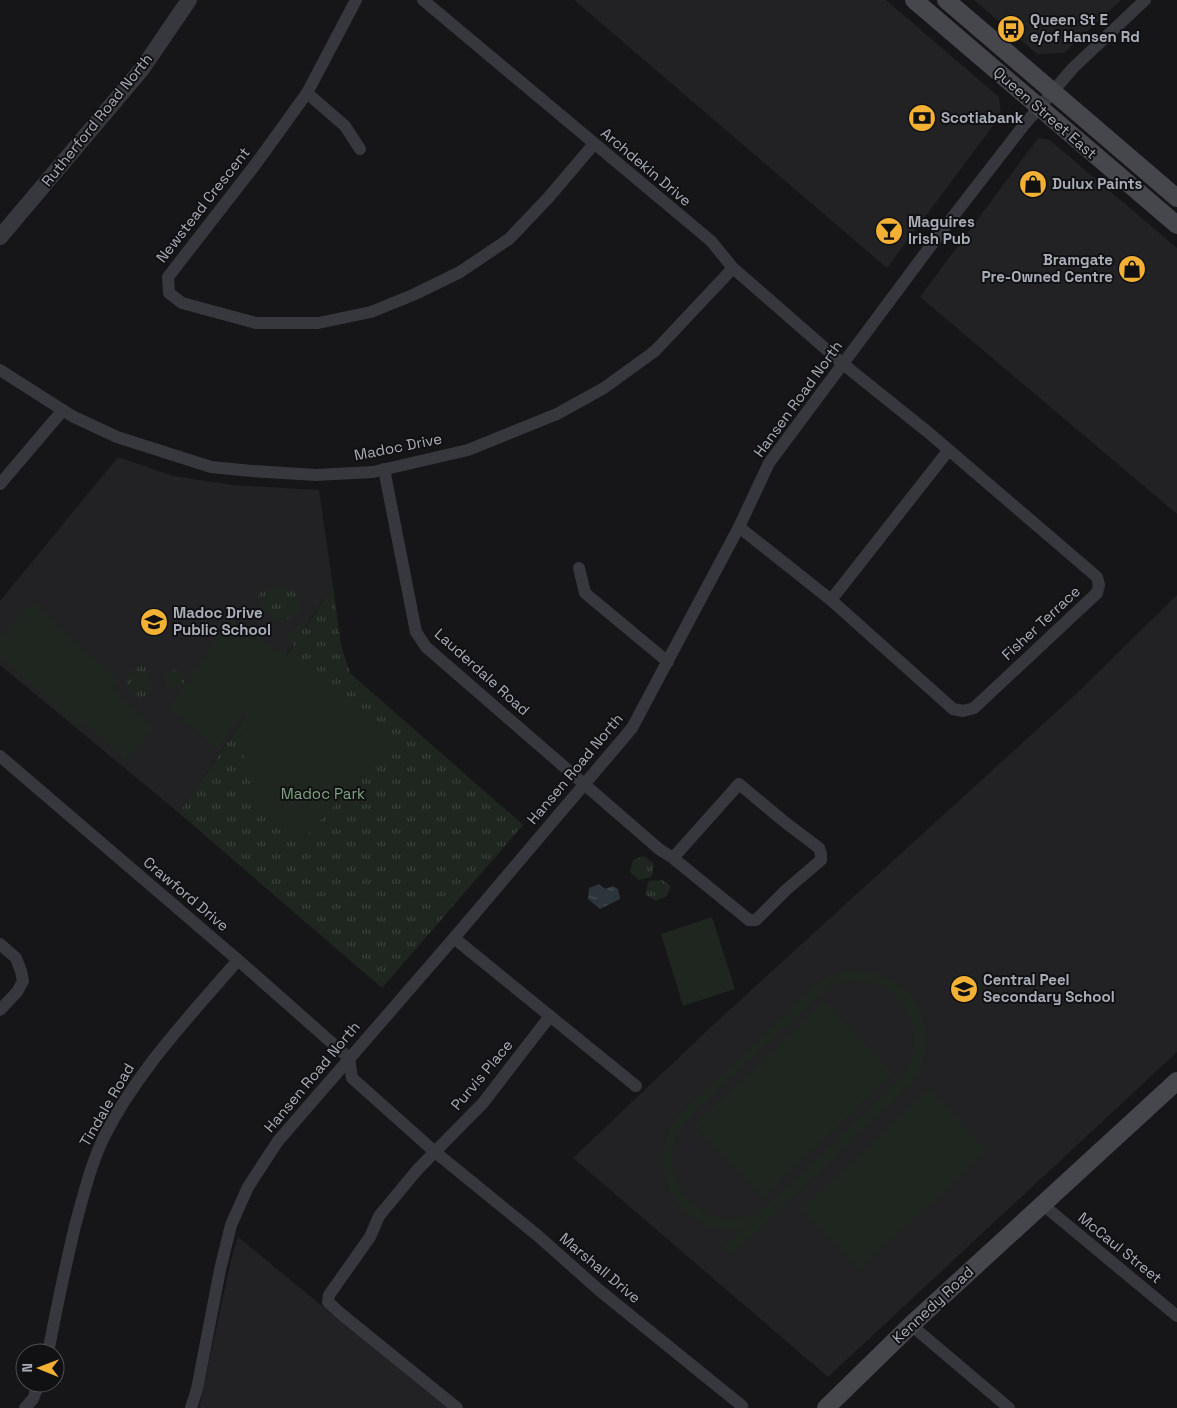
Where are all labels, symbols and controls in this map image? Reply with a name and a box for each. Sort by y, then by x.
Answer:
place label: Queen St E e/of Hansen Rd [1030,10,1140,46]
bus stop icon: Queen St E e/of Hansen Rd [996,14,1026,44]
street label: Rutherford Road North [37,49,156,190]
street label: Queen Street East [990,62,1101,163]
bank icon: Scotiabank [907,103,937,133]
place label: Scotiabank [941,108,1024,127]
street label: Archdekin Drive [597,123,696,210]
street label: Newstead Crescent [152,143,254,266]
shop icon: Dulux Paints [1018,169,1048,199]
place label: Dulux Paints [1052,174,1143,193]
place label: Maguires Irish Pub [908,212,975,248]
bar icon: Maguires Irish Pub [874,216,904,246]
place label: Bramgate Pre-Owned Centre [981,250,1113,286]
shop icon: Bramgate Pre-Owned Centre [1117,254,1147,284]
street label: Hansen Road North [749,337,846,461]
street label: Madoc Drive [352,429,444,464]
street label: Fisher Terrace [997,581,1084,664]
place label: Madoc Drive Public School [173,603,271,639]
school or university icon: Madoc Drive Public School [139,607,169,637]
street label: Lauderdale Road [431,624,534,719]
street label: Hansen Road North [523,709,627,828]
park label: Madoc Park [281,784,365,803]
street label: Crawford Drive [140,852,233,935]
place label: Central Peel Secondary School [983,970,1115,1006]
school or university icon: Central Peel Secondary School [949,974,979,1004]
street label: Hansen Road North [260,1017,364,1136]
street label: Purvis Place [447,1035,517,1114]
street label: Tindale Road [75,1060,138,1150]
street label: McCaul Street [1074,1208,1166,1287]
street label: Marshall Drive [556,1228,645,1307]
street label: Kennedy Road [888,1262,977,1347]
north arrow [15,1343,65,1393]
text: N [18,1363,36,1373]

